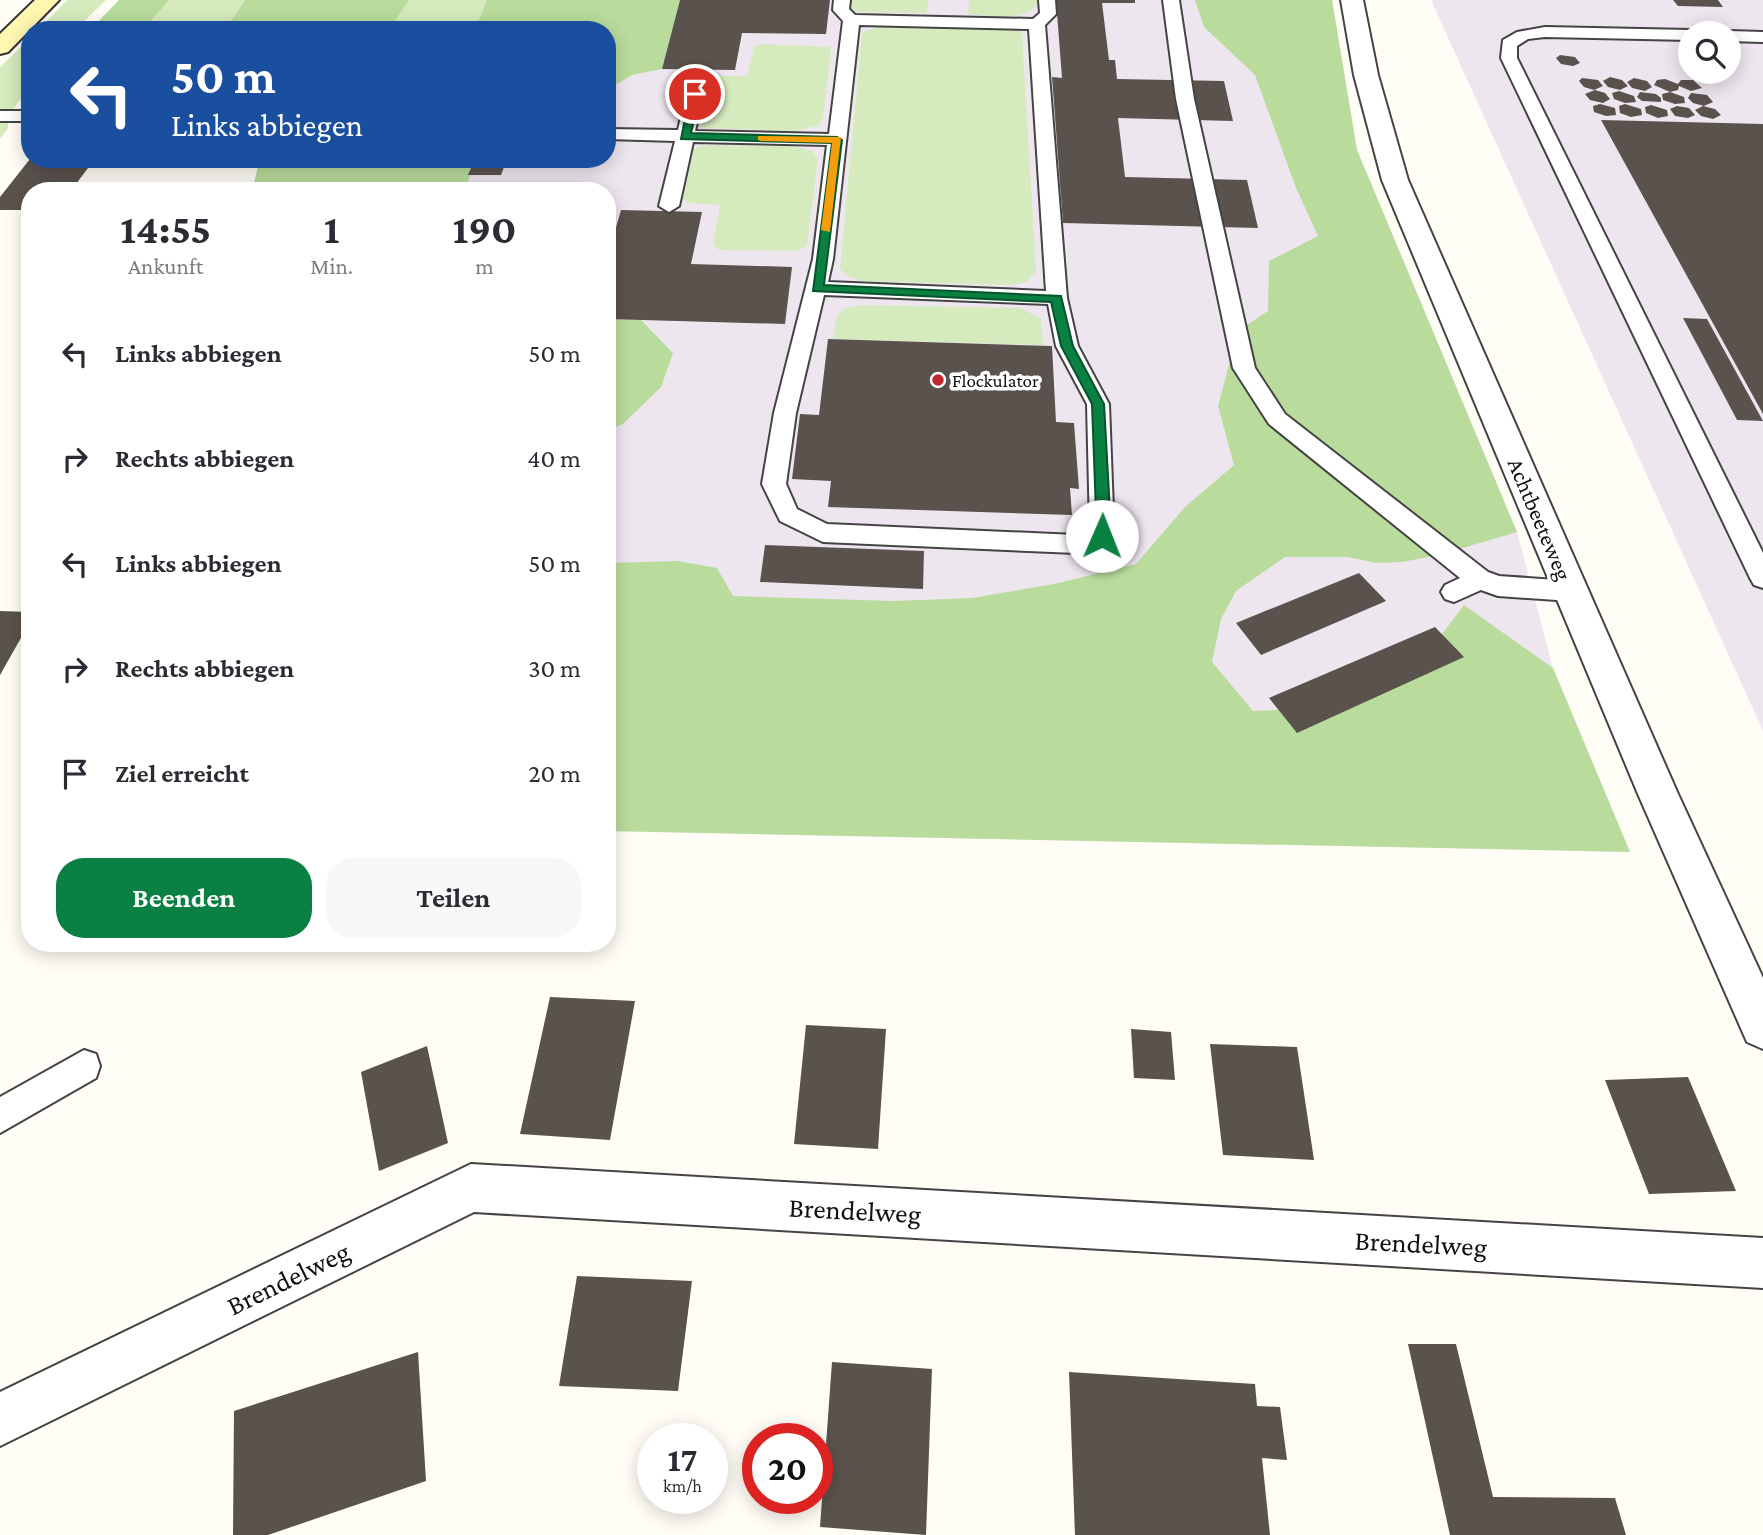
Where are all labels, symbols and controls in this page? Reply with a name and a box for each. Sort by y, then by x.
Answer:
map controls [1678,21,1741,84]
button: search [1678,21,1741,84]
icon: left [56,49,147,140]
text: 50 m [171,49,276,104]
pin [665,64,725,124]
icon: arrive [676,75,714,113]
text: Links abbiegen [171,107,363,143]
text: 14:55 [120,205,211,252]
text: 1 [324,205,340,252]
text: 190 [452,205,517,252]
text: Ankunft [128,253,203,279]
text: Min. [310,253,353,279]
text: m [475,253,494,279]
icon: left [56,335,94,373]
text: Links abbiegen [115,339,282,368]
text: 50 m [528,339,581,368]
place label: Flockulator [952,370,1039,391]
marker: Flockulator [930,372,946,388]
icon: right [56,440,94,478]
text: Rechts abbiegen [115,444,294,473]
text: 40 m [527,444,581,473]
street label: Achtbeeteweg [1503,454,1577,584]
position arrow [1065,499,1139,573]
icon: left [56,545,94,583]
text: Links abbiegen [115,549,282,578]
text: 50 m [528,549,581,578]
icon: right [56,650,94,688]
text: Rechts abbiegen [115,654,294,683]
text: 30 m [528,654,581,683]
icon: arrive [56,755,94,793]
text: Ziel erreicht [115,759,249,788]
text: 20 m [528,759,581,788]
button: Beenden [56,858,312,938]
button: Teilen [326,858,581,938]
street label: Brendelweg [788,1192,922,1229]
street label: Brendelweg [1354,1225,1488,1262]
street label: Brendelweg [222,1235,355,1321]
speed limit sign: 20 [742,1423,833,1514]
text: 17 [667,1440,698,1479]
text: km/h [663,1476,702,1496]

